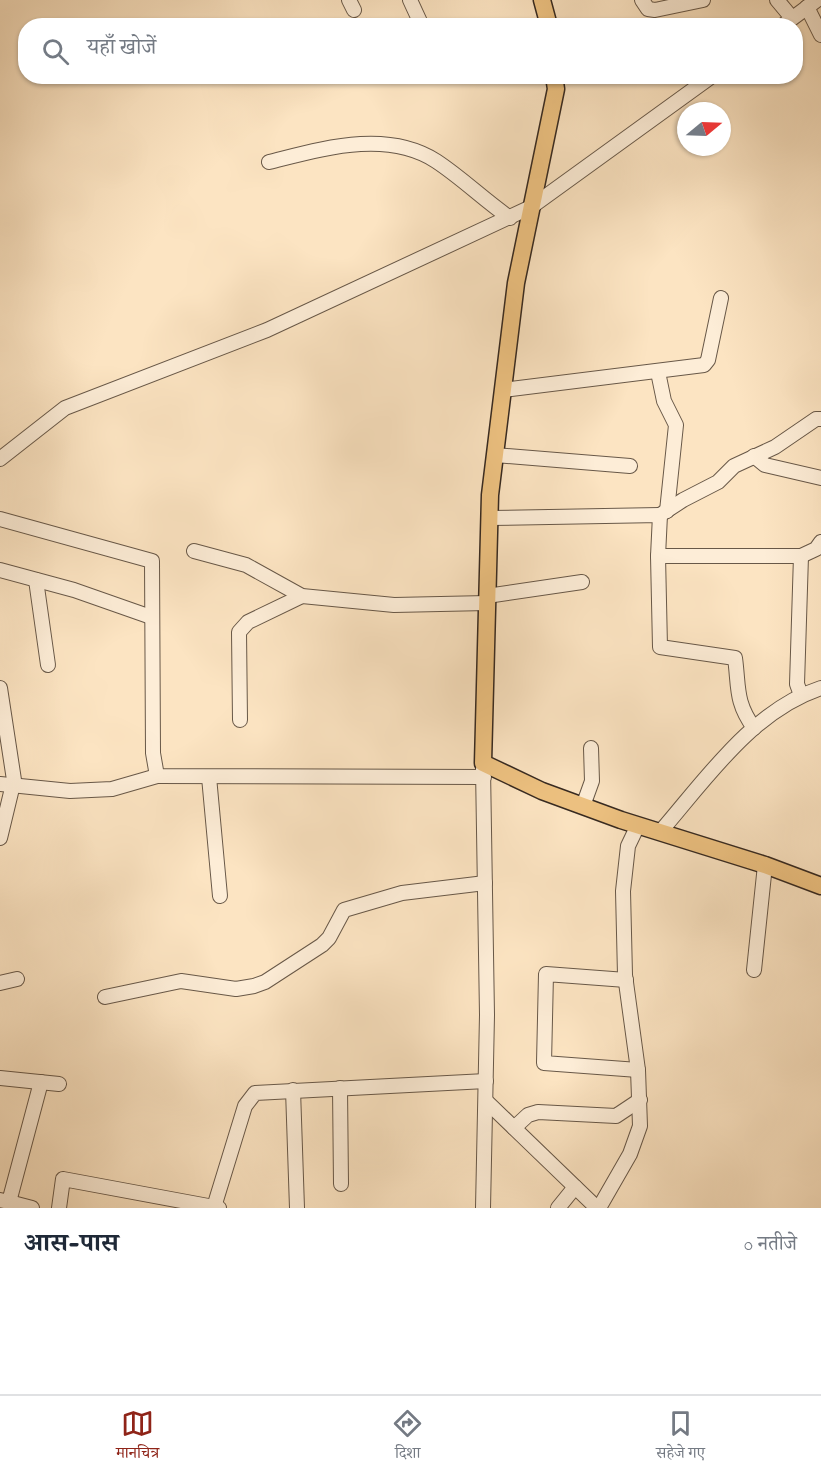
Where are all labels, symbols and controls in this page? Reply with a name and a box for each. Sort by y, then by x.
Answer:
search box [18,18,803,84]
text: यहाँ खोजें [87,34,156,62]
icon: search [39,35,72,68]
north arrow [677,102,731,156]
text: आस-पास [24,1227,119,1260]
text: 0 नतीजे [743,1232,797,1257]
tab: मानचित्र [116,1407,159,1468]
tab: दिशा [391,1407,424,1468]
tab: सहेजे गए [656,1407,705,1468]

